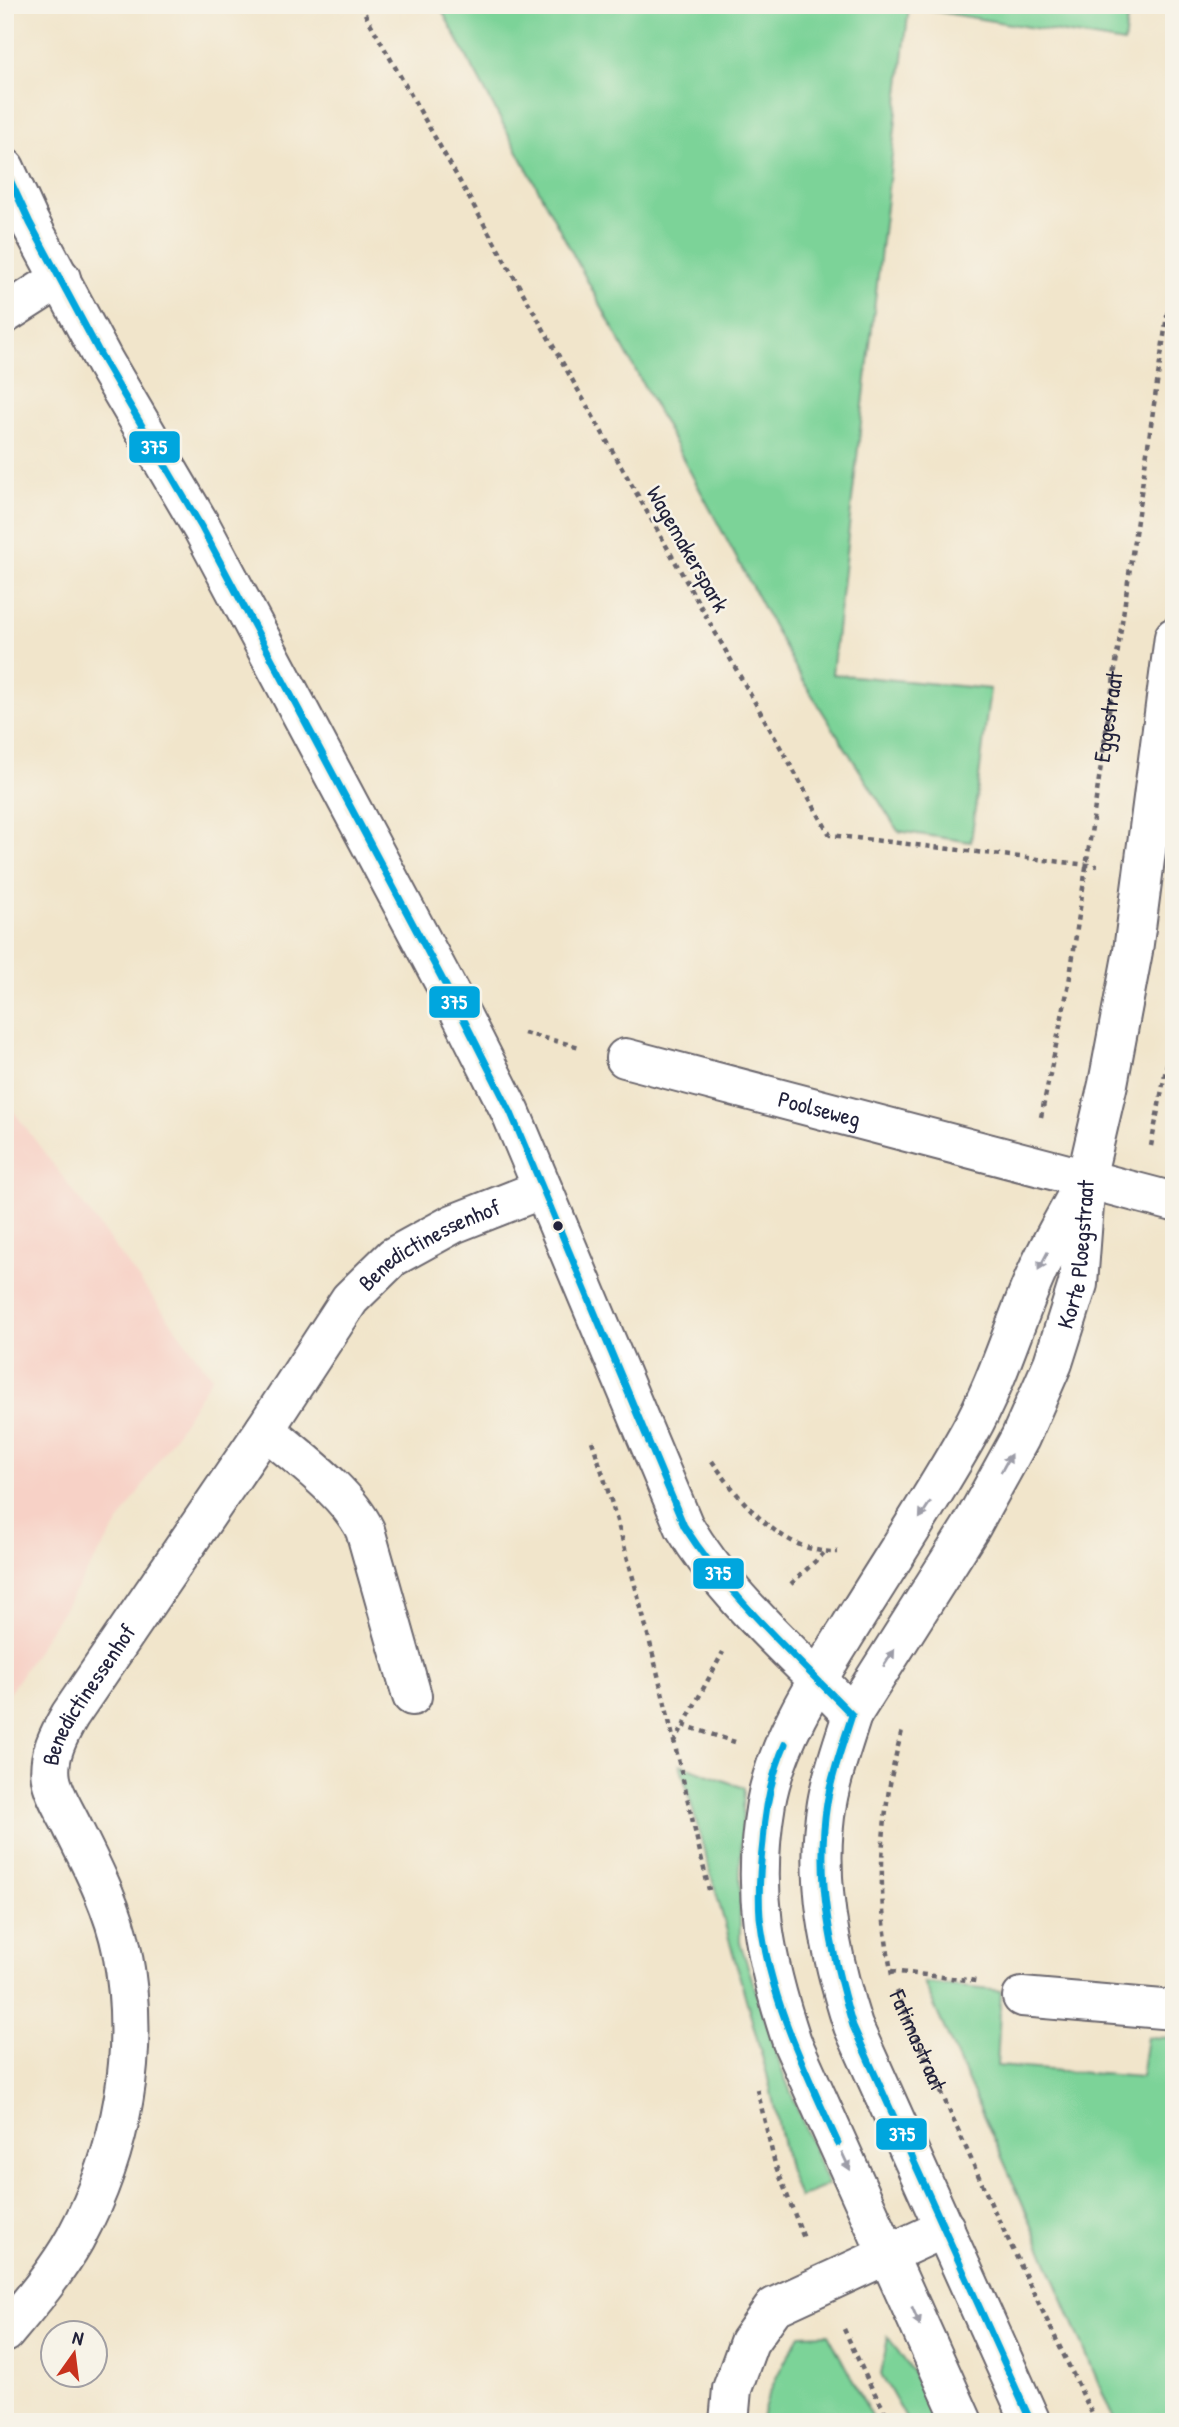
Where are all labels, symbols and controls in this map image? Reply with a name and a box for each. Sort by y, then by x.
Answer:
line badge: 375 [128,430,181,464]
text: 375 [141,434,168,460]
street label: Wagemakerspark [640,480,737,618]
street label: Eggestraat [1086,668,1130,764]
line badge: 375 [428,985,481,1019]
text: 375 [441,989,468,1015]
street label: Poolseweg [775,1083,864,1134]
street label: Korte Ploegstraat [1049,1178,1101,1332]
street label: Benedictinessenhof [351,1191,505,1298]
unlabelled marker [551,1219,565,1233]
one-way arrow [1037,1251,1049,1271]
one-way arrow [1000,1453,1012,1473]
one-way arrow [918,1501,932,1519]
line badge: 375 [692,1557,745,1590]
text: 375 [705,1560,732,1586]
street label: Benedictinessenhof [34,1617,143,1768]
one-way arrow [883,1648,896,1668]
street label: Fatimastraat [882,1984,955,2096]
line badge: 375 [875,2117,928,2151]
text: 375 [889,2121,916,2147]
one-way arrow [841,2150,852,2171]
one-way arrow [910,2306,922,2326]
north arrow [38,2318,108,2388]
text: N [70,2324,86,2351]

